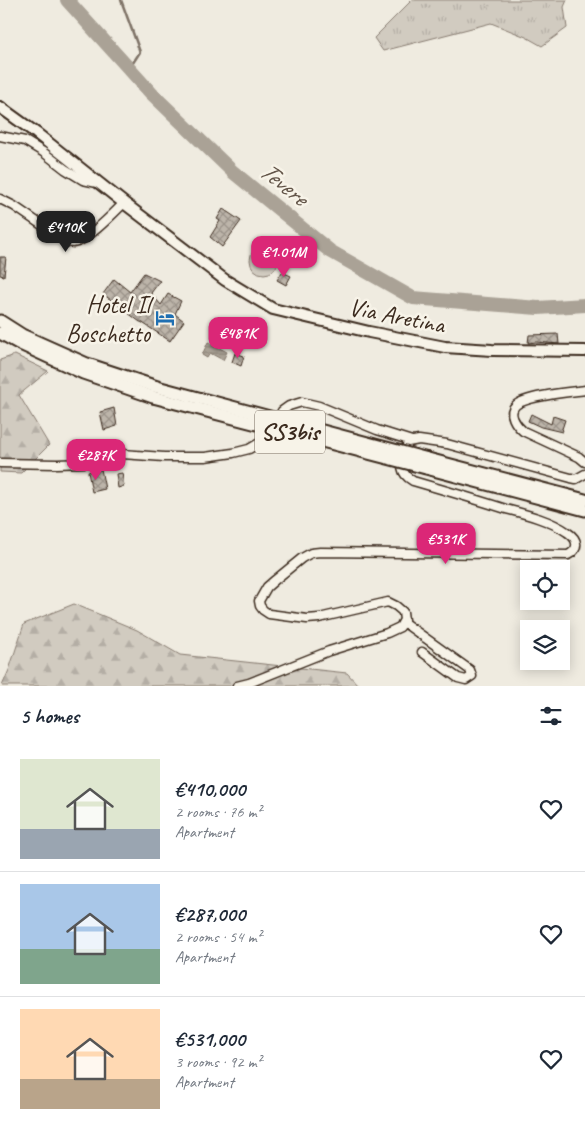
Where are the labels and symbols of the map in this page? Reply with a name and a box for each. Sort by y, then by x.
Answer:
water label: Tevere [253,154,317,215]
pin: €410K [31,210,101,253]
pin: €1.01M [243,236,325,278]
place label: Hotel Il Boschetto [66,289,155,350]
street label: Via Aretina [346,291,449,341]
hotel icon: Hotel Il Boschetto [154,307,176,329]
pin: €481K [203,316,273,359]
road number: SS3bis [255,411,325,454]
pin: €287K [61,438,131,481]
pin: €531K [411,522,481,565]

